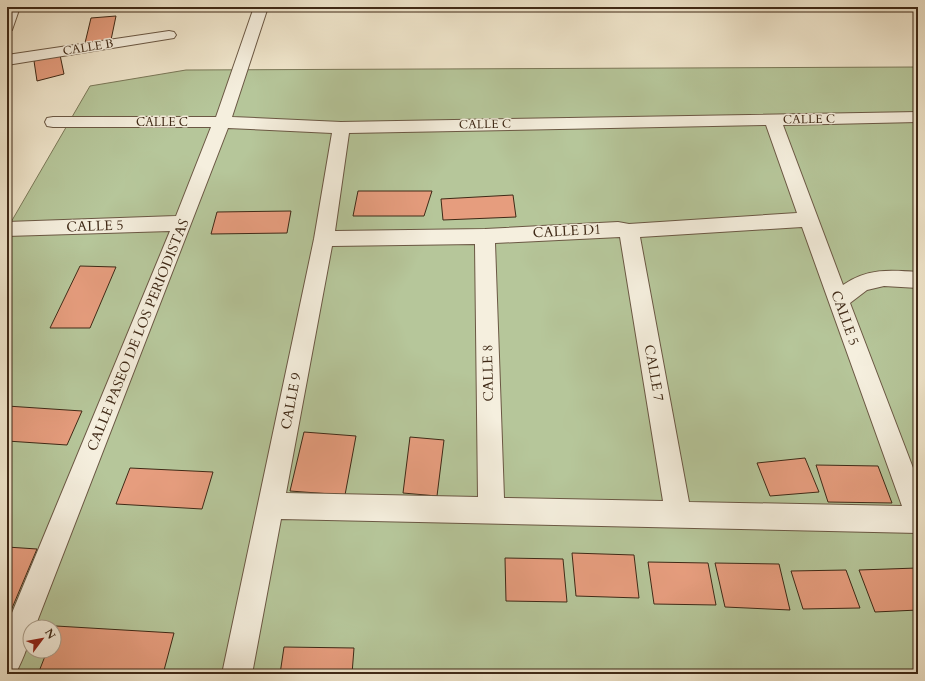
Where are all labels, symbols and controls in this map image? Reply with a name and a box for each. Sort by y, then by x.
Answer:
street label: CALLE B [62,35,114,59]
street label: CALLE C [783,111,835,127]
street label: CALLE C [136,114,188,130]
street label: CALLE C [459,116,511,132]
street label: CALLE 5 [66,216,124,236]
street label: CALLE PASEO DE LOS PERIODISTAS [83,216,193,454]
street label: CALLE D1 [532,220,602,242]
street label: CALLE 5 [826,288,864,348]
street label: CALLE 7 [640,343,668,403]
street label: CALLE 8 [478,344,498,402]
street label: CALLE 9 [276,371,306,431]
north arrow [22,619,62,659]
text: N [41,626,59,642]

